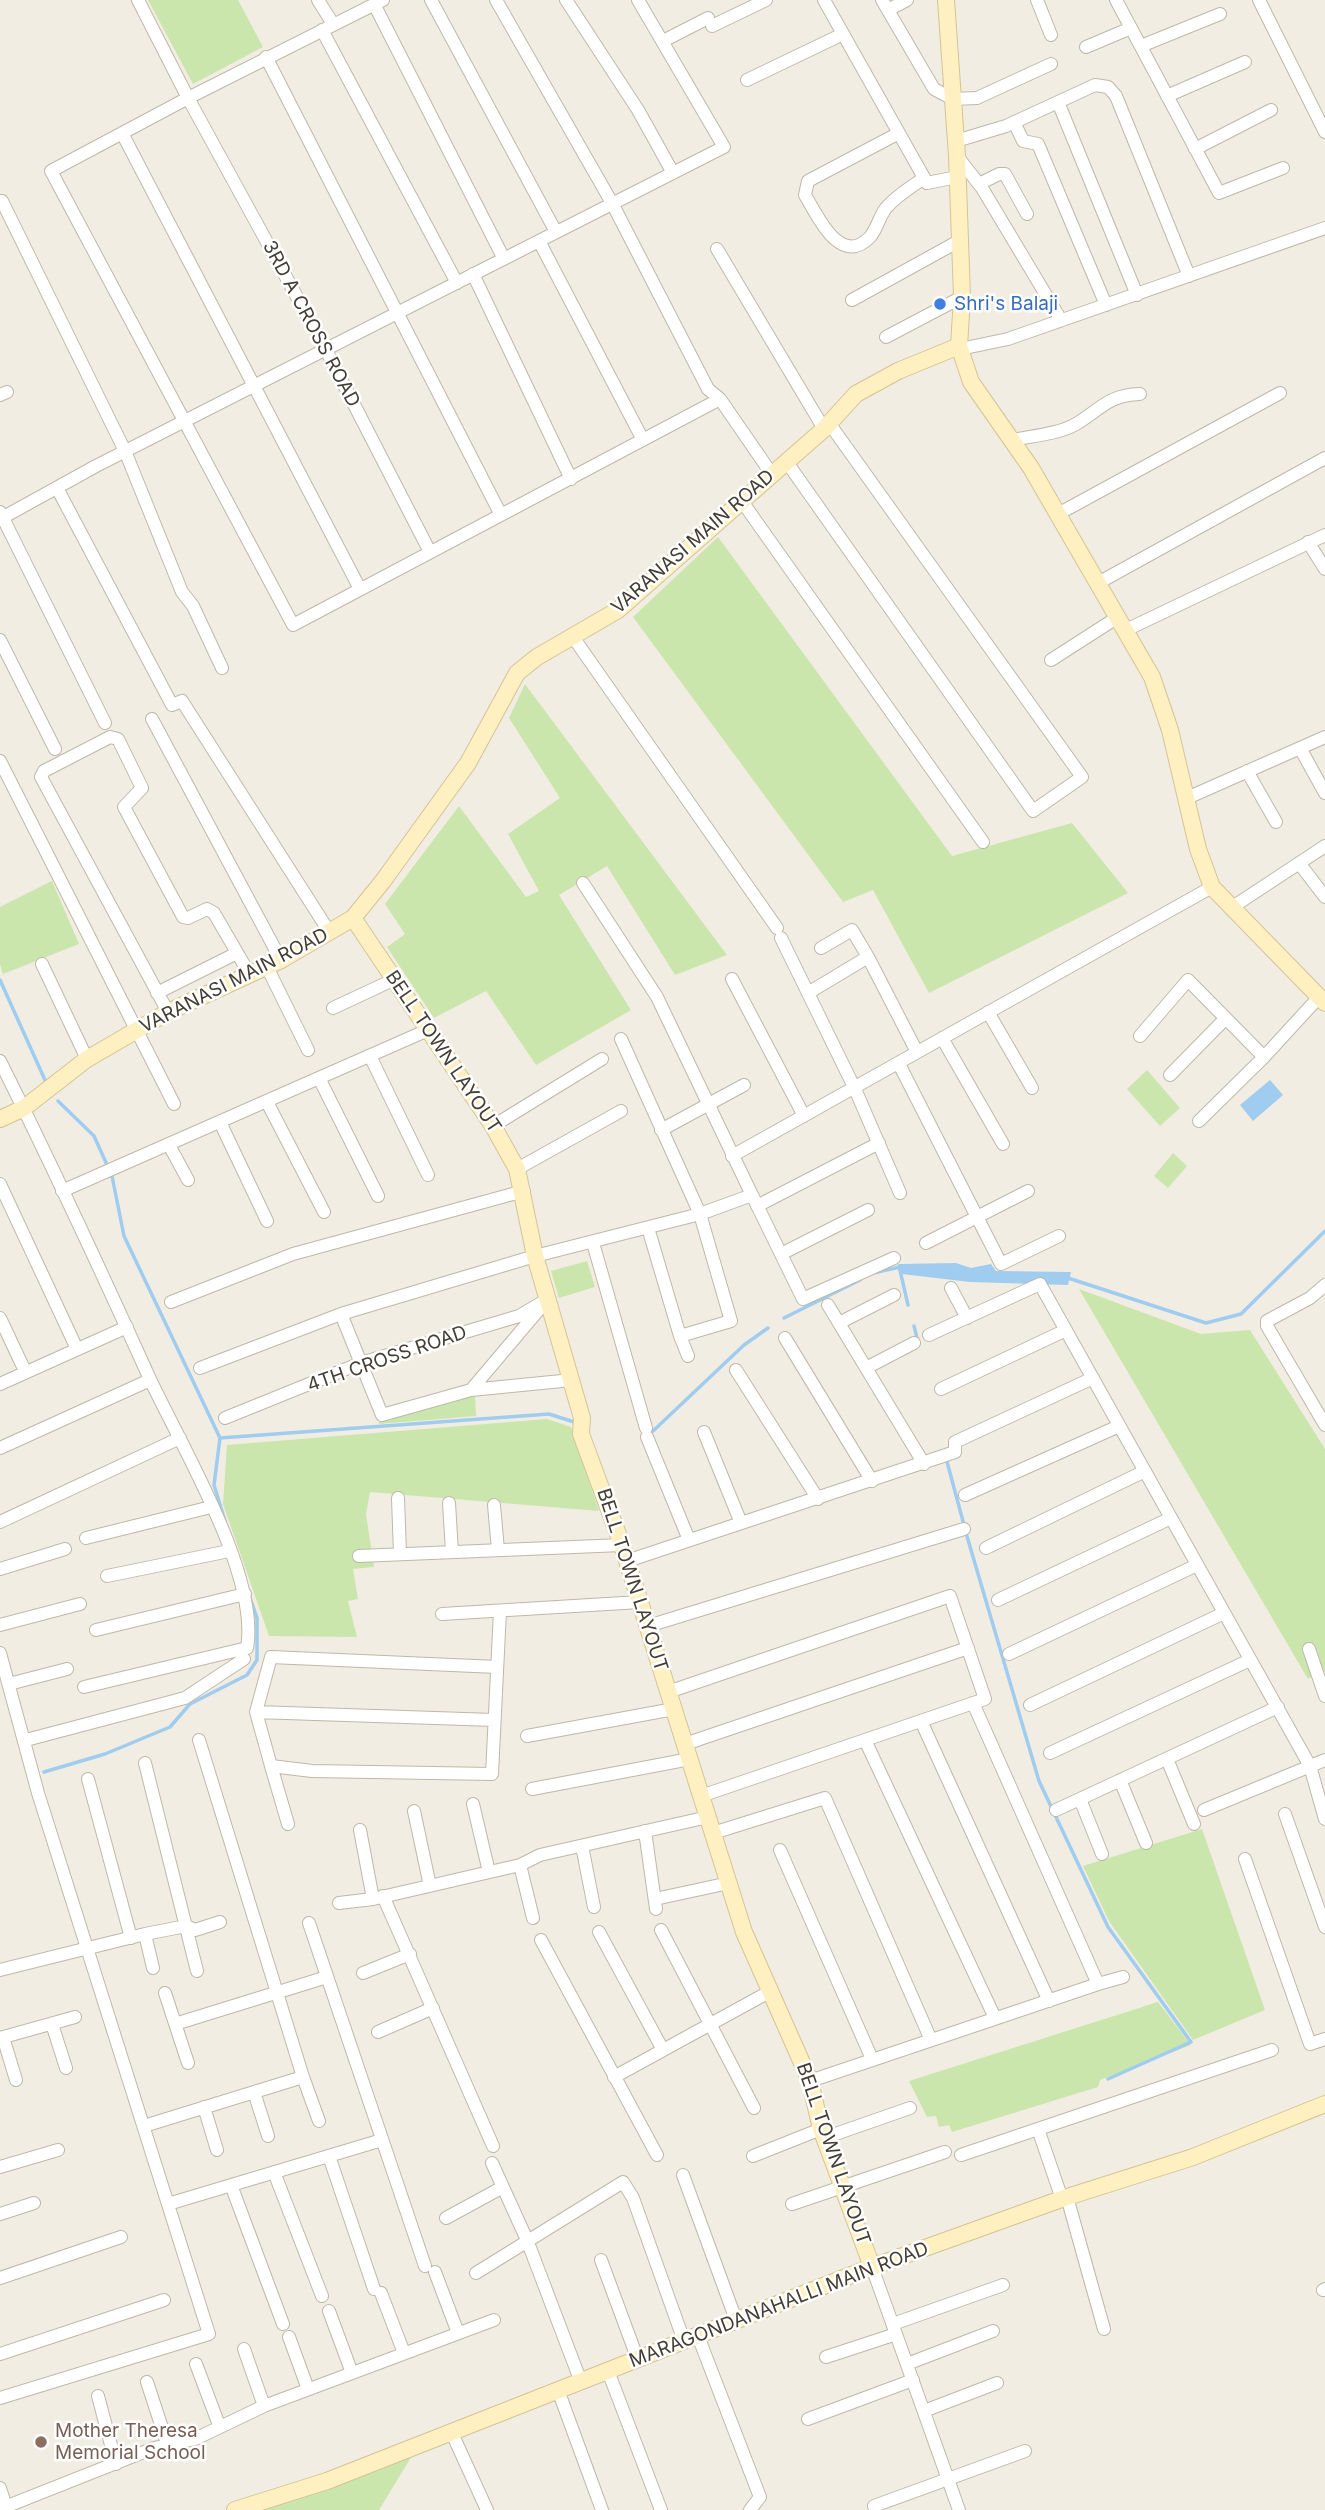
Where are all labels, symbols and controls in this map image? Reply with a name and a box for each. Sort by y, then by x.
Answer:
street label: 3RD A CROSS ROAD [258,237,364,411]
place label: Shri's Balaji [954,293,1058,315]
marker: Shri's Balaji [932,296,948,312]
street label: VARANASI MAIN ROAD [607,465,779,619]
street label: VARANASI MAIN ROAD [136,924,332,1038]
street label: BELL TOWN LAYOUT [380,966,506,1138]
street label: 4TH CROSS ROAD [304,1321,470,1397]
street label: BELL TOWN LAYOUT [592,1486,672,1674]
street label: BELL TOWN LAYOUT [791,2060,875,2248]
street label: MARAGONDANAHALLI MAIN ROAD [626,2237,932,2373]
place label: Mother Theresa Memorial School [55,2420,206,2464]
marker: Mother Theresa Memorial School [33,2434,49,2450]

